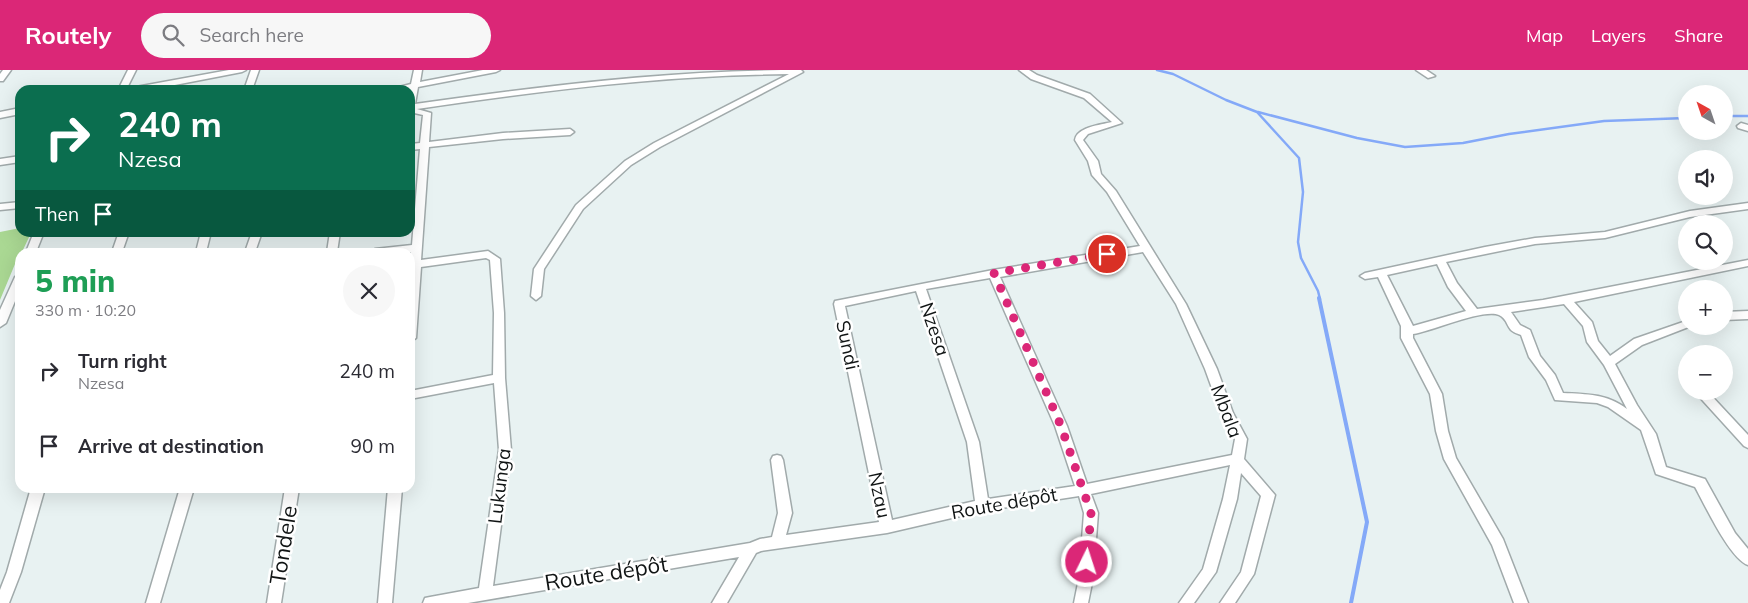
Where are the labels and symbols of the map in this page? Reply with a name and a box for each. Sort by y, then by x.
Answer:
north arrow [1678,85,1732,140]
pin [1086,233,1128,275]
street label: Nzesa [915,299,955,359]
street label: Sundi [831,318,865,372]
street label: Mbala [1206,381,1248,441]
street label: Lukunga [482,447,516,525]
street label: Nzau [863,470,897,520]
street label: Route dépôt [949,482,1059,524]
street label: Tondele [263,504,303,586]
position arrow [1060,535,1112,587]
street label: Route dépôt [543,549,670,597]

